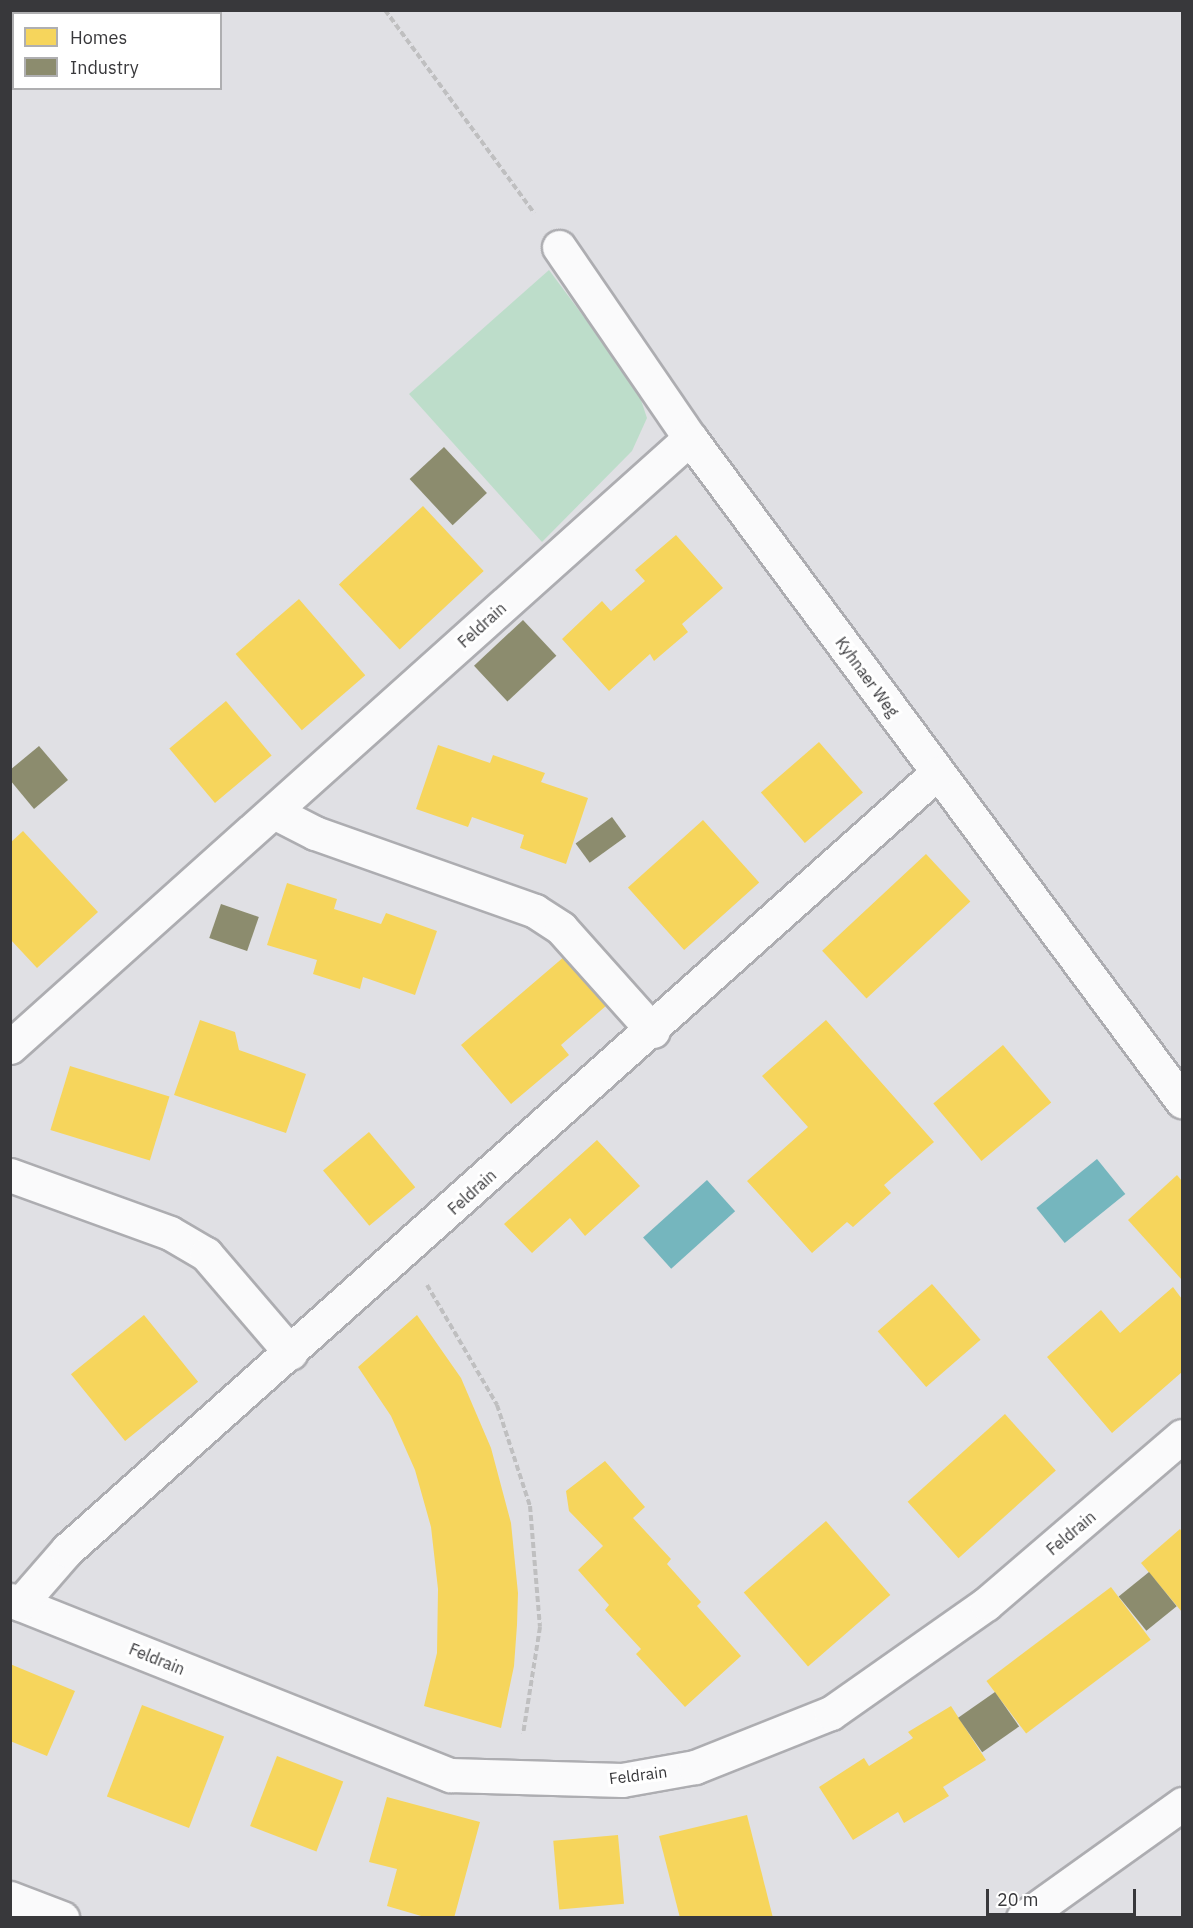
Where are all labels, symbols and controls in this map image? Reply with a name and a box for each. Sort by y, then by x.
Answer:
legend [12,12,222,90]
text: Homes [70,26,127,49]
text: Industry [70,56,139,79]
street label: Feldrain [454,598,510,652]
street label: Kyhnaer Weg [831,633,903,721]
street label: Feldrain [444,1165,500,1219]
street label: Feldrain [1042,1507,1100,1559]
street label: Feldrain [126,1639,188,1679]
street label: Feldrain [608,1762,668,1788]
scale bar [989,1877,1139,1915]
text: 20 m [997,1888,1039,1911]

